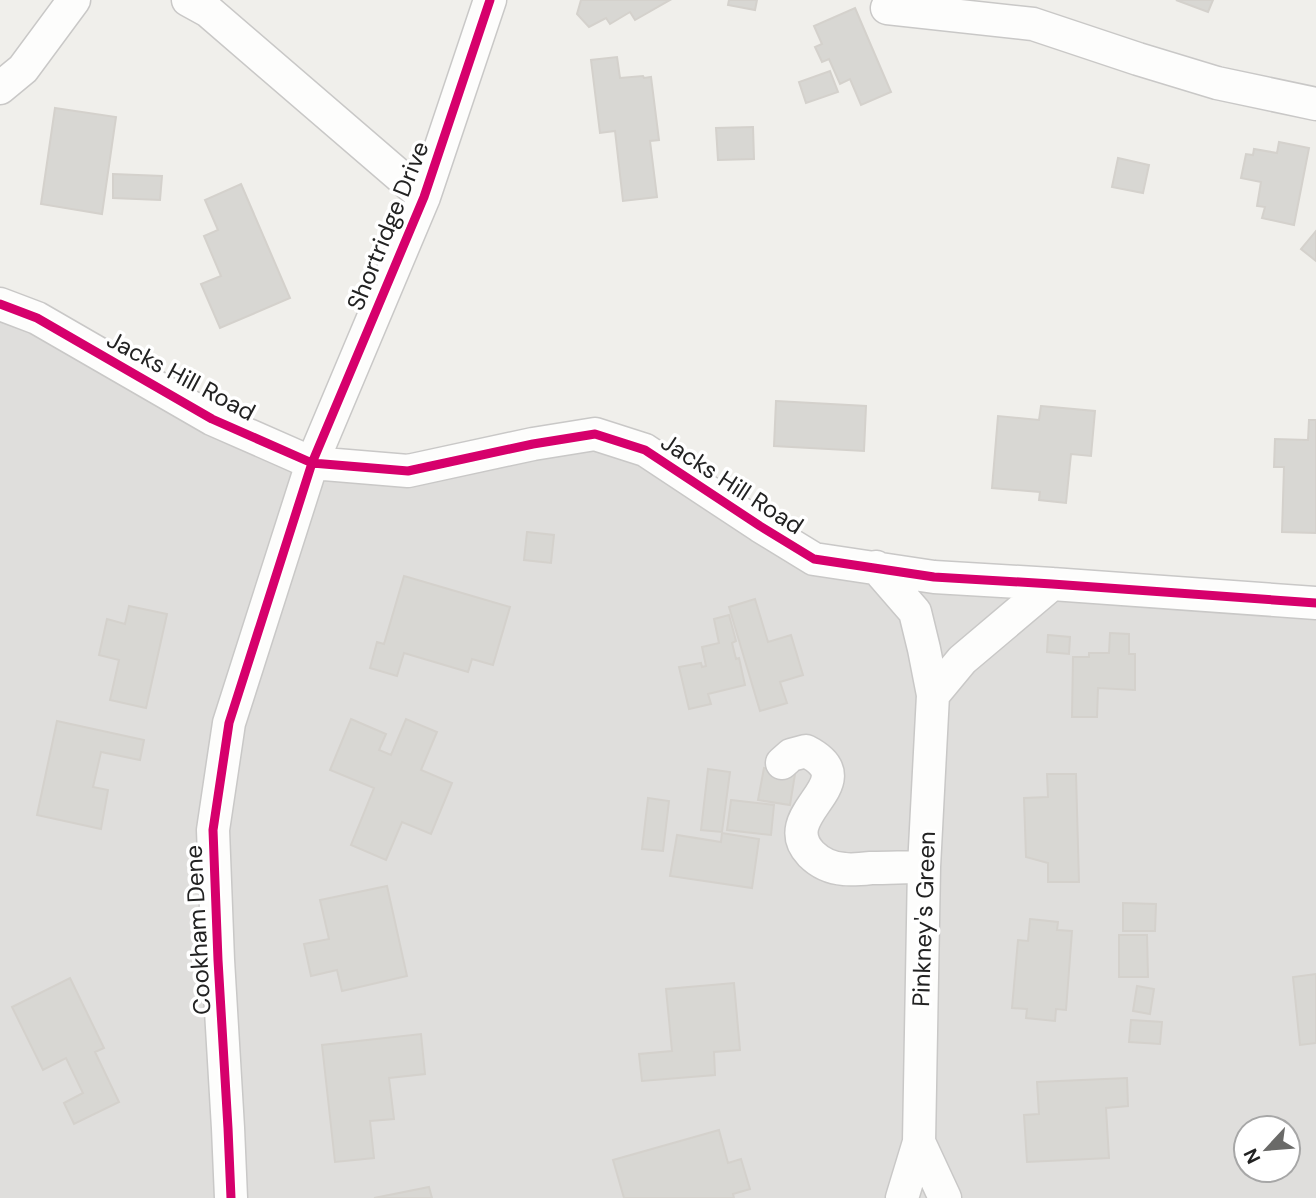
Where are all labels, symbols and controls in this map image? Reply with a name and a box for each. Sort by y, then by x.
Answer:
street label: Shortridge Drive [340,137,436,315]
street label: Jacks Hill Road [102,323,261,428]
street label: Jacks Hill Road [655,426,809,541]
street label: Pinkney's Green [905,831,942,1007]
street label: Cookham Dene [178,844,217,1016]
north arrow [1232,1114,1302,1184]
text: N [1238,1145,1266,1168]

